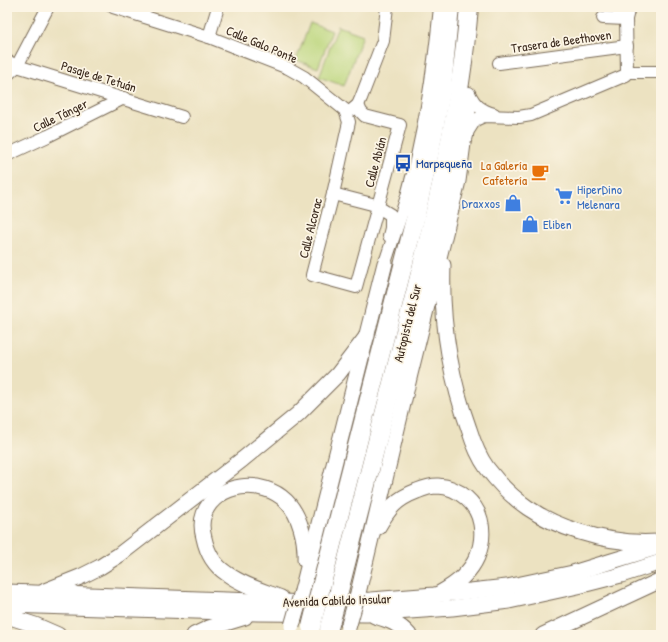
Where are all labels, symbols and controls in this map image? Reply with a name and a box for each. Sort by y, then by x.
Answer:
street label: Calle Galo Ponte [223,21,301,67]
street label: Trasera de Beethoven [510,25,612,57]
street label: Pasaje de Tetuán [59,56,139,96]
street label: Calle Tánger [30,94,90,136]
street label: Calle Abián [360,135,390,189]
bus stop icon: Marpequeña [393,153,413,173]
place label: Marpequeña [416,154,472,172]
place label: La Galería Cafetería [481,156,527,189]
cafe icon: La Galería Cafetería [530,162,550,182]
place label: HiperDino Melenara [577,180,622,213]
supermarket icon: HiperDino Melenara [554,186,574,206]
shop icon: Draxxos [503,193,523,213]
place label: Draxxos [462,194,500,212]
street label: Calle Alcorac [294,196,326,260]
shop icon: Eliben [520,214,540,234]
place label: Eliben [543,215,572,233]
street label: Autopista del Sur [389,282,425,364]
street label: Avenida Cabildo Insular [282,589,392,611]

